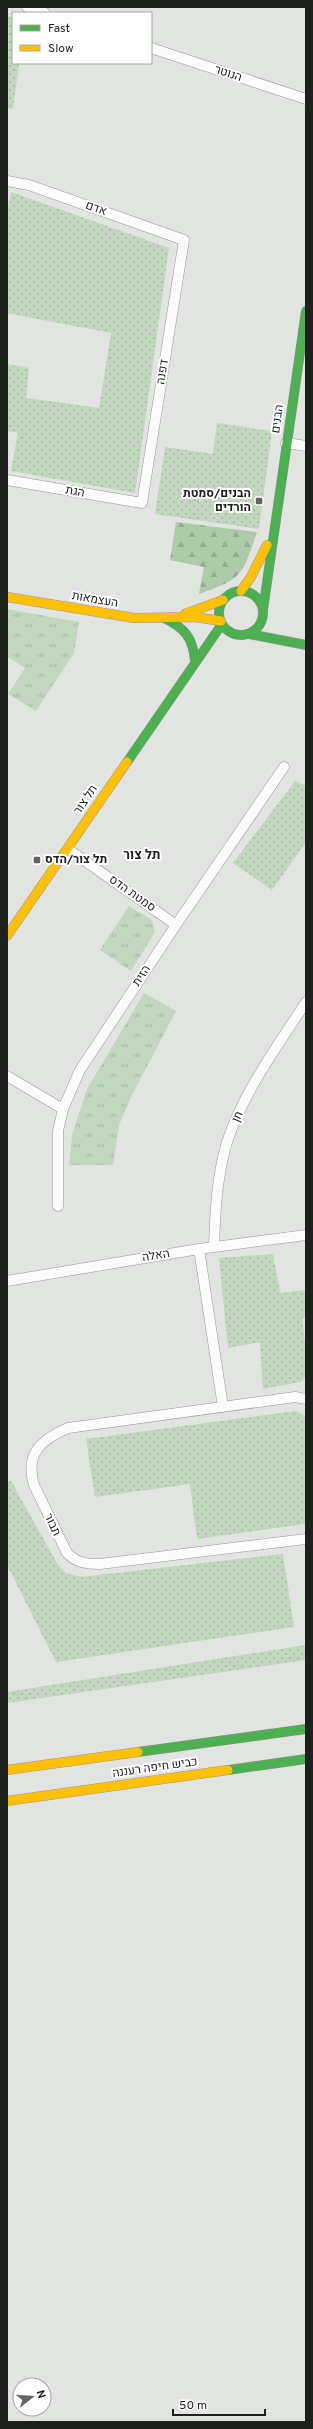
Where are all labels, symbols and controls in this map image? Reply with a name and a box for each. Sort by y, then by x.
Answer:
legend [12,12,152,64]
text: Fast [48,21,70,37]
text: Slow [48,41,74,57]
street label: הנוטר [212,62,244,86]
street label: אדם [83,198,109,220]
street label: דפנה [153,358,173,386]
street label: הבנים [268,404,288,434]
street label: הגת [64,482,86,502]
place label: הבנים/סמטת הורדים [183,486,251,516]
marker: הבנים/סמטת הורדים [254,496,264,506]
street label: העצמאות [71,588,119,612]
street label: תל צור [70,782,102,818]
district label: תל צור [124,848,160,864]
place label: תל צור/הדס [45,852,107,868]
marker: תל צור/הדס [32,855,42,865]
street label: סמטת הדס [105,872,159,916]
street label: הזית [129,962,155,990]
street label: חן [229,1109,247,1125]
street label: האלה [141,1246,171,1266]
street label: תבור [40,1511,64,1539]
street label: כביש חיפה רעננה [111,1754,199,1782]
north arrow [12,2377,52,2417]
text: N [33,2389,48,2400]
scale bar [173,2391,265,2417]
text: 50 m [179,2398,207,2414]

